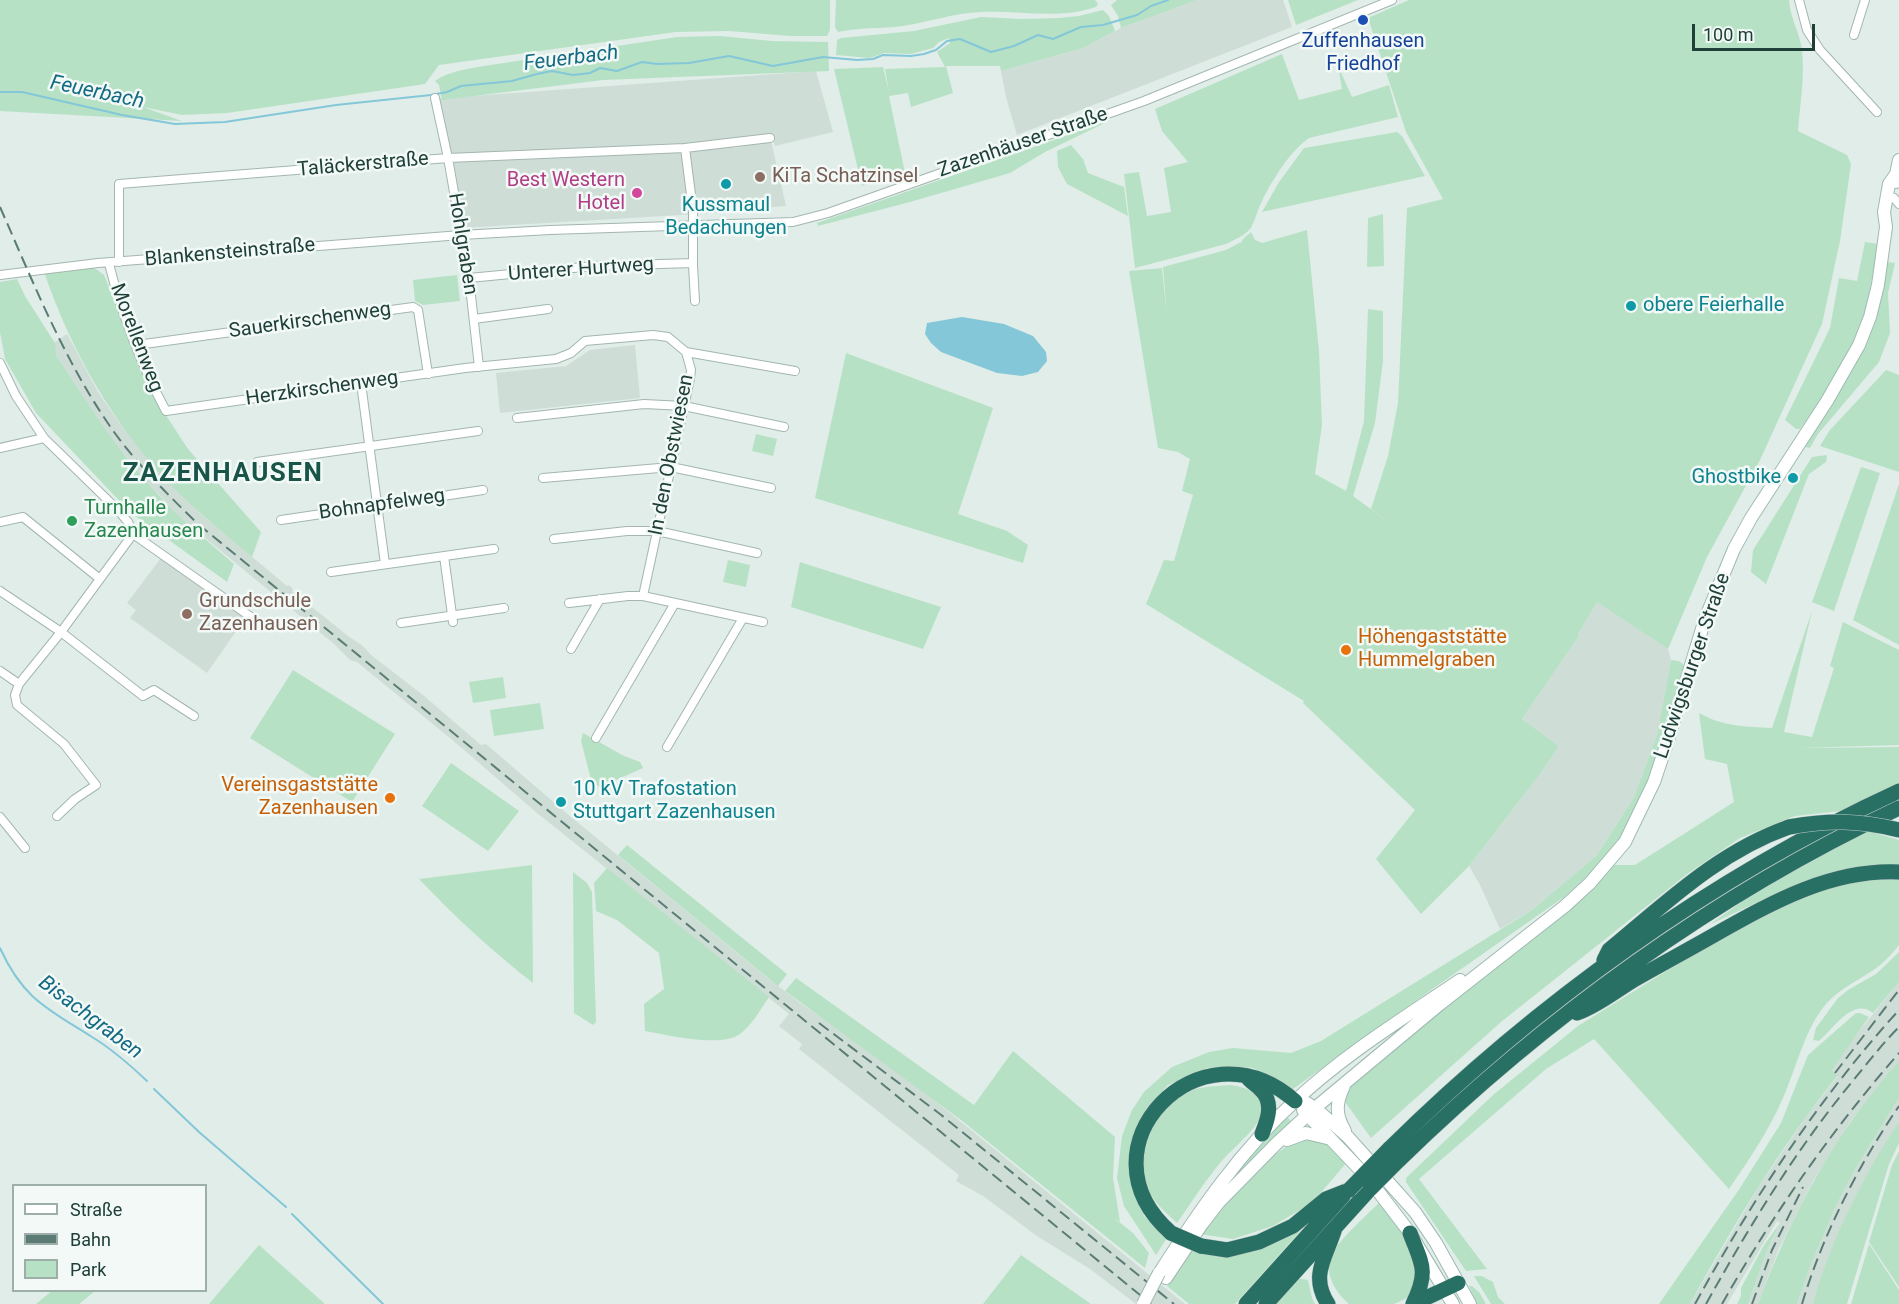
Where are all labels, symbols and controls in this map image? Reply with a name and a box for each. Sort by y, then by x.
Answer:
scale bar [1695,12,1818,50]
marker: Zuffenhausen Friedhof [1356,13,1370,27]
text: 100 m [1703,24,1754,45]
place label: Zuffenhausen Friedhof [1301,30,1425,77]
water label: Feuerbach [522,41,620,77]
water label: Feuerbach [48,71,146,115]
street label: Zazenhäuser Straße [935,103,1111,183]
street label: Taläckerstraße [296,147,430,183]
place label: KiTa Schatzinsel [772,165,918,189]
place label: Best Western Hotel [507,169,625,216]
marker: KiTa Schatzinsel [753,170,767,184]
marker: Kussmaul Bedachungen [719,177,733,191]
marker: Best Western Hotel [630,186,644,200]
street label: Hohlgraben [442,191,482,297]
place label: Kussmaul Bedachungen [665,194,787,241]
street label: Blankensteinstraße [144,234,316,272]
street label: Unterer Hurtweg [507,253,655,287]
street label: Morellenweg [104,280,168,396]
place label: obere Feierhalle [1643,294,1784,318]
street label: Sauerkirschenweg [227,298,393,344]
marker: obere Feierhalle [1624,299,1638,313]
street label: Herzkirschenweg [244,366,400,412]
street label: In den Obstwiesen [645,372,699,538]
district label: ZAZENHAUSEN [123,458,323,490]
place label: Ghostbike [1691,466,1781,490]
marker: Ghostbike [1786,471,1800,485]
street label: Bohnapfelweg [317,484,447,526]
place label: Turnhalle Zazenhausen [84,497,203,544]
marker: Turnhalle Zazenhausen [65,514,79,528]
street label: Ludwigsburger Straße [1650,570,1736,762]
place label: Grundschule Zazenhausen [199,590,318,637]
marker: Grundschule Zazenhausen [180,607,194,621]
place label: Höhengaststätte Hummelgraben [1358,626,1507,673]
marker: Höhengaststätte Hummelgraben [1339,643,1353,657]
place label: Vereinsgaststätte Zazenhausen [221,774,378,821]
place label: 10 kV Trafostation Stuttgart Zazenhausen [573,778,776,825]
marker: Vereinsgaststätte Zazenhausen [383,791,397,805]
marker: 10 kV Trafostation Stuttgart Zazenhausen [554,795,568,809]
water label: Bisachgraben [33,971,147,1065]
legend [12,1184,207,1292]
text: Straße [70,1199,122,1220]
text: Bahn [70,1229,111,1250]
text: Park [70,1259,106,1280]

